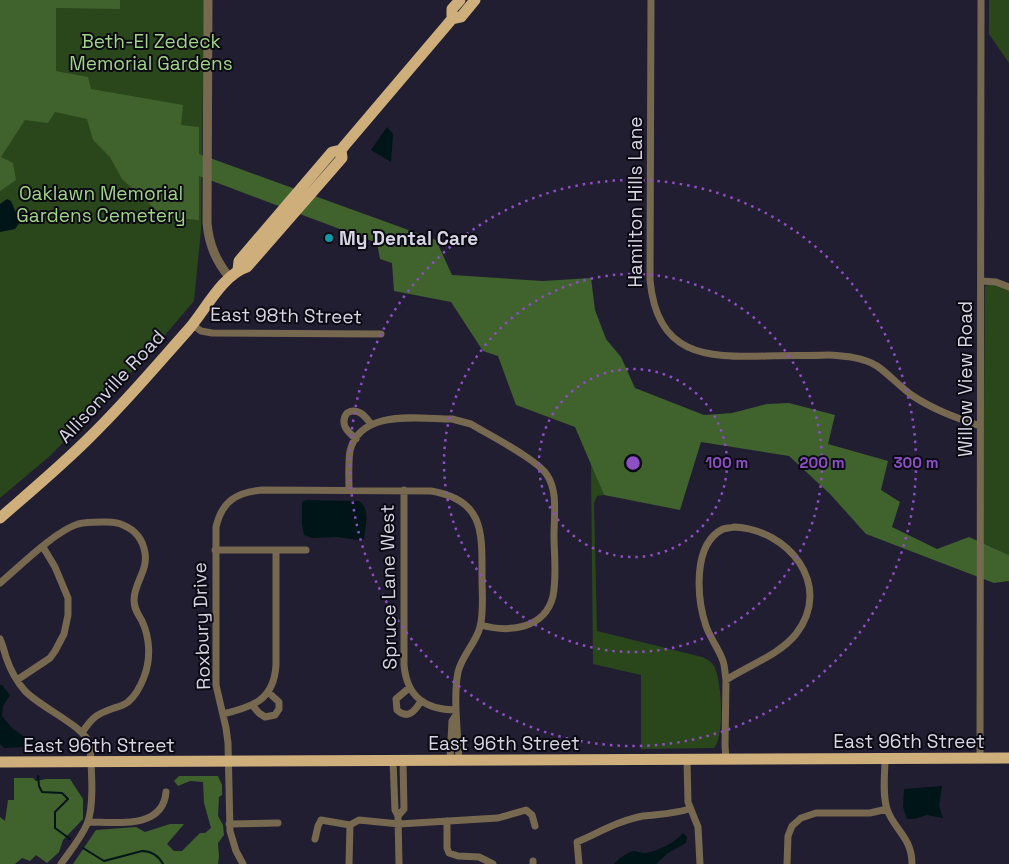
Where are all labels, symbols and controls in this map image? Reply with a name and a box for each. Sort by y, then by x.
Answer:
park label: Beth-El Zedeck Memorial Gardens [69,29,233,76]
street label: Hamilton Hills Lane [623,116,648,288]
park label: Oaklawn Memorial Gardens Cemetery [16,181,186,228]
place label: My Dental Care [339,226,478,251]
marker: My Dental Care [323,232,335,244]
street label: Willow View Road [953,301,978,457]
street label: East 98th Street [210,302,362,329]
street label: Allisonville Road [52,324,170,448]
text: 100 m [706,453,748,472]
text: 200 m [800,453,844,472]
text: 300 m [893,453,939,472]
centre of rings [624,454,642,472]
street label: Spruce Lane West [375,504,402,670]
street label: Roxbury Drive [187,562,216,690]
street label: East 96th Street [833,729,985,754]
street label: East 96th Street [428,731,580,756]
street label: East 96th Street [23,733,175,758]

